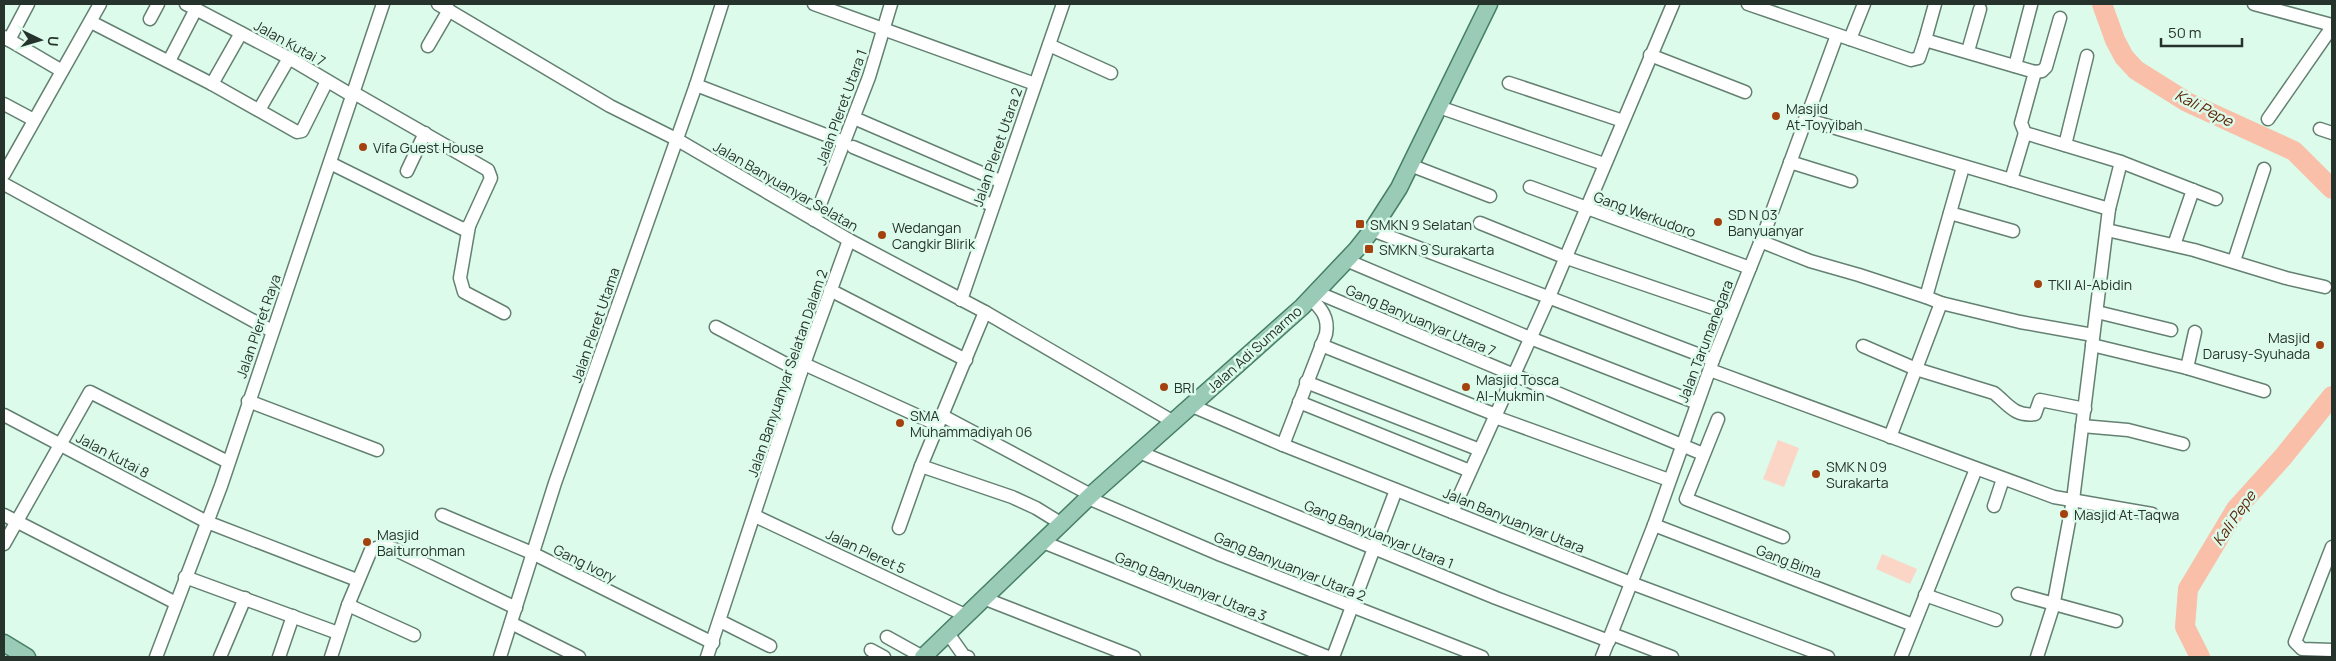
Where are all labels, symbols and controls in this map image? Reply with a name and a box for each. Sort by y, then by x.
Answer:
north arrow [15,15,65,65]
scale bar [2161,15,2242,47]
street label: Jalan Kutai 7 [251,16,329,70]
text: 50 m [2168,22,2202,43]
text: U [44,35,63,47]
street label: Jalan Pleret Utara 1 [811,46,871,168]
water label: Kali Pepe [2171,84,2238,132]
street label: Jalan Pleret Utara 2 [968,85,1026,209]
place label: Masjid At-Toyyibah [1786,99,1863,134]
marker: Masjid At-Toyyibah [1770,110,1782,122]
street label: Jalan Banyuanyar Selatan [710,137,862,235]
place label: Vifa Guest House [373,138,484,157]
marker: Vifa Guest House [357,141,369,153]
street label: Gang Werkudoro [1591,187,1699,241]
place label: SD N 03 Banyuanyar [1728,205,1804,240]
place label: SMKN 9 Selatan [1370,215,1472,234]
marker: SD N 03 Banyuanyar [1712,216,1724,228]
place label: Wedangan Cangkir Blirik [892,218,976,253]
marker: SMKN 9 Selatan [1354,218,1366,230]
marker: Wedangan Cangkir Blirik [876,229,888,241]
place label: SMKN 9 Surakarta [1379,240,1494,259]
marker: SMKN 9 Surakarta [1363,243,1375,255]
street label: Jalan Pleret Utama [566,265,624,385]
street label: Jalan Banyuanyar Selatan Dalam 2 [742,267,832,479]
street label: Jalan Pleret Raya [231,271,285,381]
place label: TKII Al-Abidin [2048,275,2132,294]
street label: Jalan Tarumanegara [1673,277,1737,405]
marker: TKII Al-Abidin [2032,278,2044,290]
street label: Gang Banyuanyar Utara 7 [1343,280,1499,360]
street label: Jalan Adi Sumarmo [1203,301,1305,397]
place label: Masjid Darusy-Syuhada [2203,328,2310,363]
marker: Masjid Darusy-Syuhada [2314,339,2326,351]
place label: Masjid Tosca Al-Mukmin [1476,370,1559,405]
place label: BRI [1174,378,1195,397]
marker: BRI [1158,381,1170,393]
marker: Masjid Tosca Al-Mukmin [1460,381,1472,393]
place label: SMA Muhammadiyah 06 [910,406,1033,441]
marker: SMA Muhammadiyah 06 [894,417,906,429]
street label: Jalan Kutai 8 [73,428,153,482]
place label: SMK N 09 Surakarta [1826,457,1889,492]
marker: SMK N 09 Surakarta [1810,468,1822,480]
street label: Jalan Banyuanyar Utara [1441,483,1587,557]
water label: Kali Pepe [2207,485,2261,550]
street label: Gang Banyuanyar Utara 1 [1301,495,1457,573]
place label: Masjid At-Taqwa [2074,505,2179,524]
marker: Masjid At-Taqwa [2058,508,2070,520]
street label: Jalan Pleret 5 [823,524,909,578]
place label: Masjid Baiturrohman [377,525,465,560]
street label: Gang Banyuanyar Utara 2 [1211,527,1369,605]
marker: Masjid Baiturrohman [361,536,373,548]
street label: Gang Ivory [550,540,620,587]
street label: Gang Bima [1754,540,1824,582]
street label: Gang Banyuanyar Utara 3 [1112,547,1270,625]

